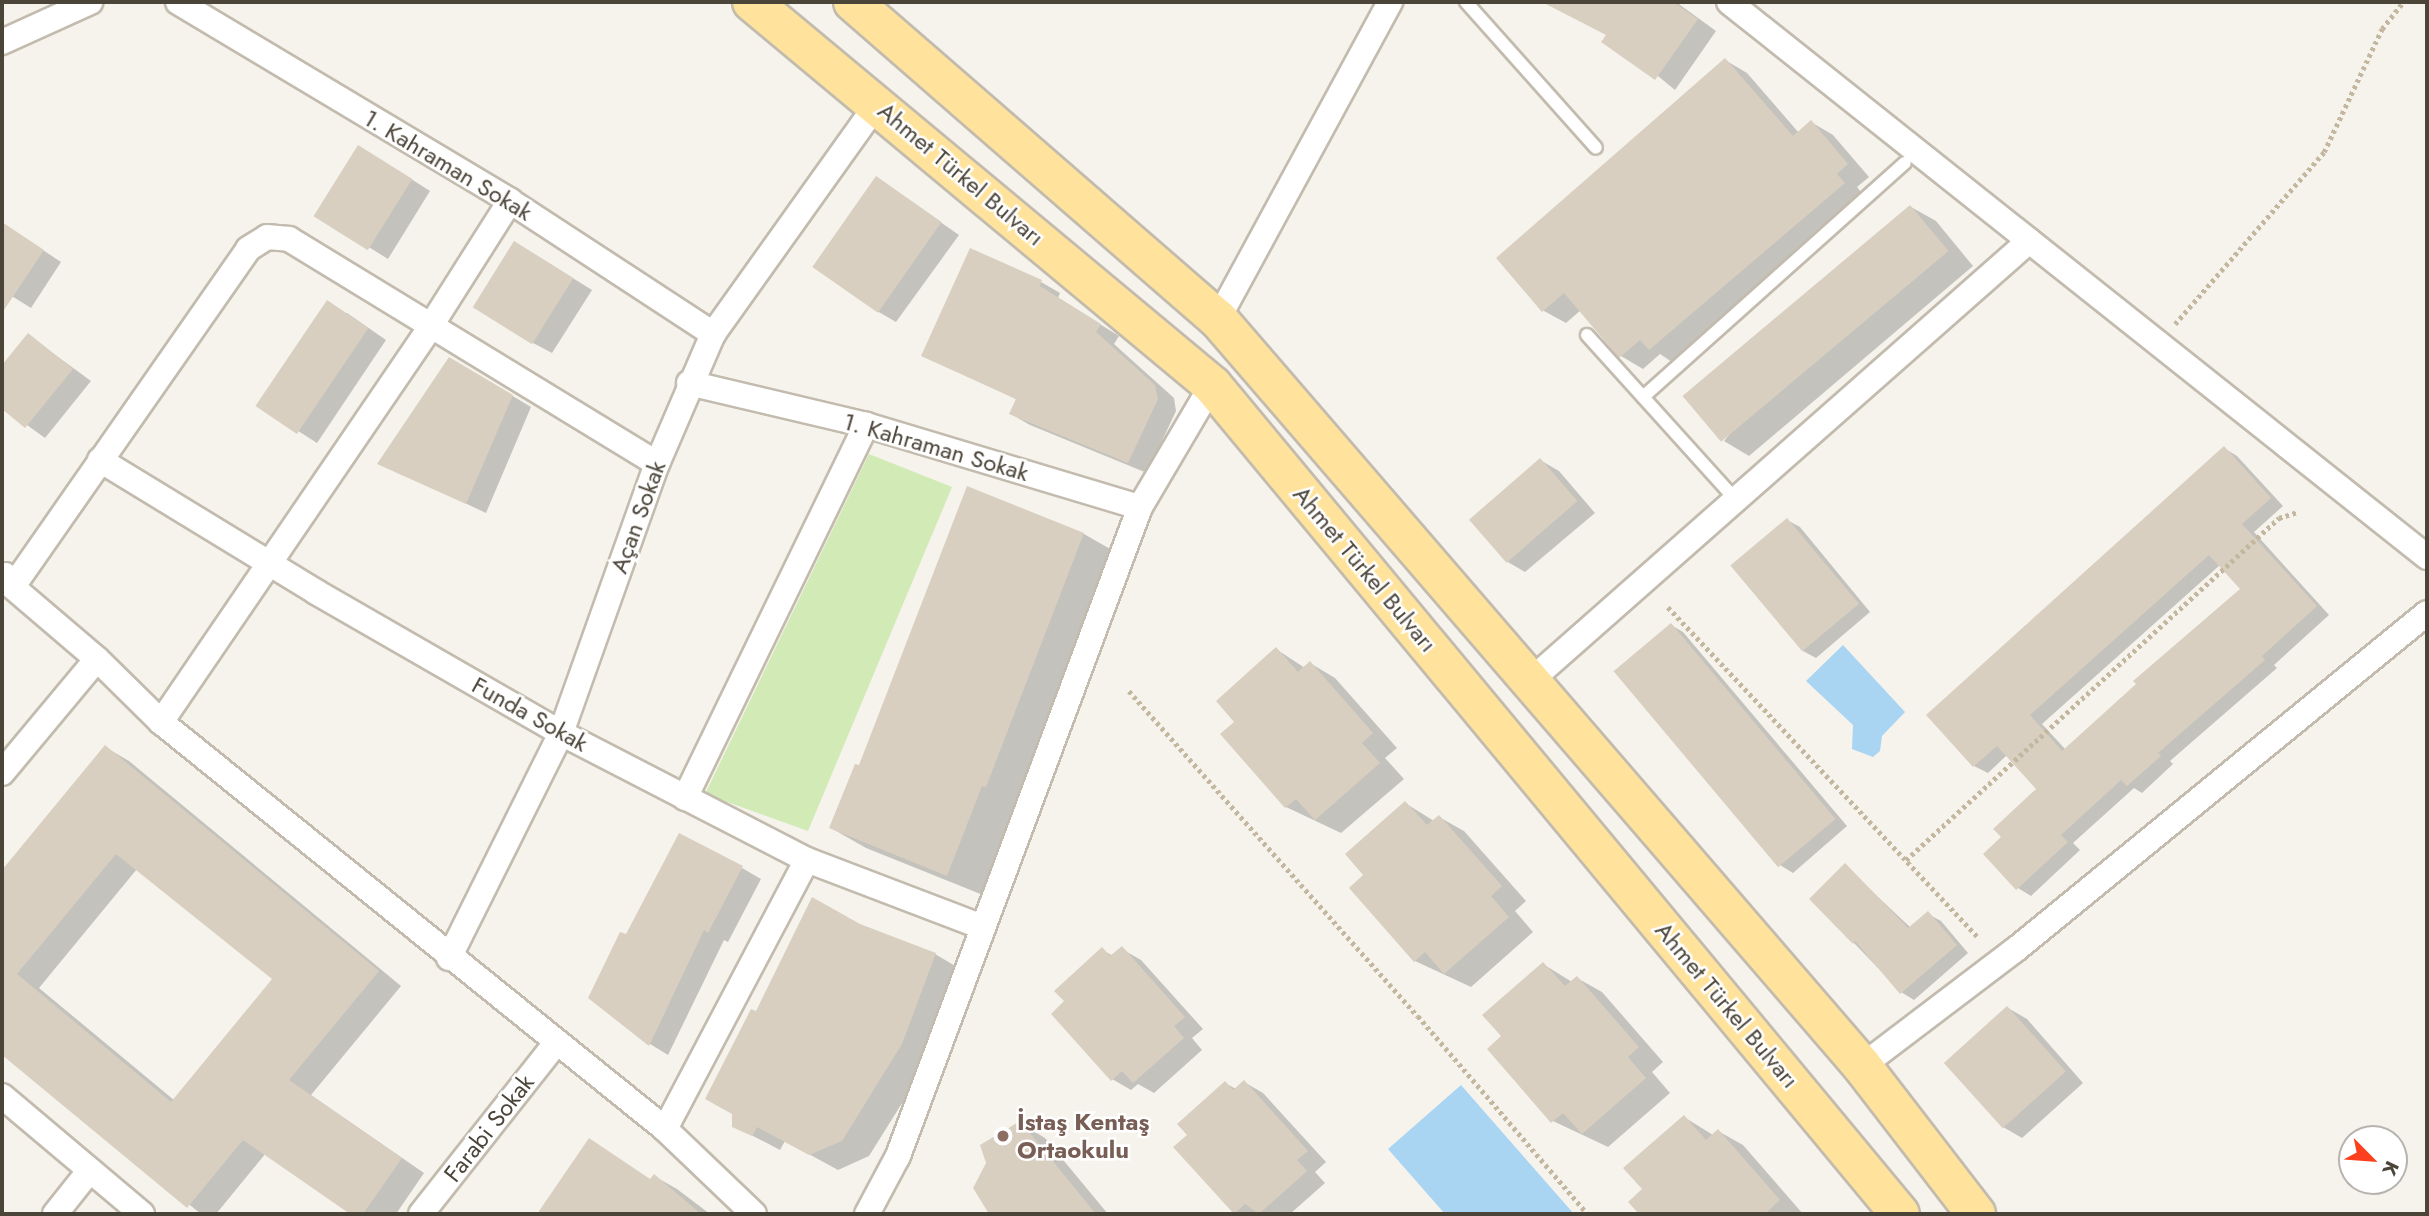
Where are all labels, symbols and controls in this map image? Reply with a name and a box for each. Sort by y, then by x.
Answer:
street label: Ahmet Türkel Bulvarı [872,96,1050,252]
street label: 1. Kahraman Sokak [358,103,538,227]
street label: 1. Kahraman Sokak [840,407,1032,487]
street label: Açan Sokak [604,457,672,577]
street label: Ahmet Türkel Bulvarı [1287,480,1443,658]
street label: Funda Sokak [467,670,593,758]
street label: Ahmet Türkel Bulvarı [1649,916,1805,1094]
street label: Farabi Sokak [438,1068,540,1188]
place label: İstaş Kentaş Ortaokulu [1017,1108,1149,1164]
north arrow [2338,1125,2408,1195]
marker: İstaş Kentaş Ortaokulu [995,1128,1011,1144]
text: K [2376,1157,2406,1180]

